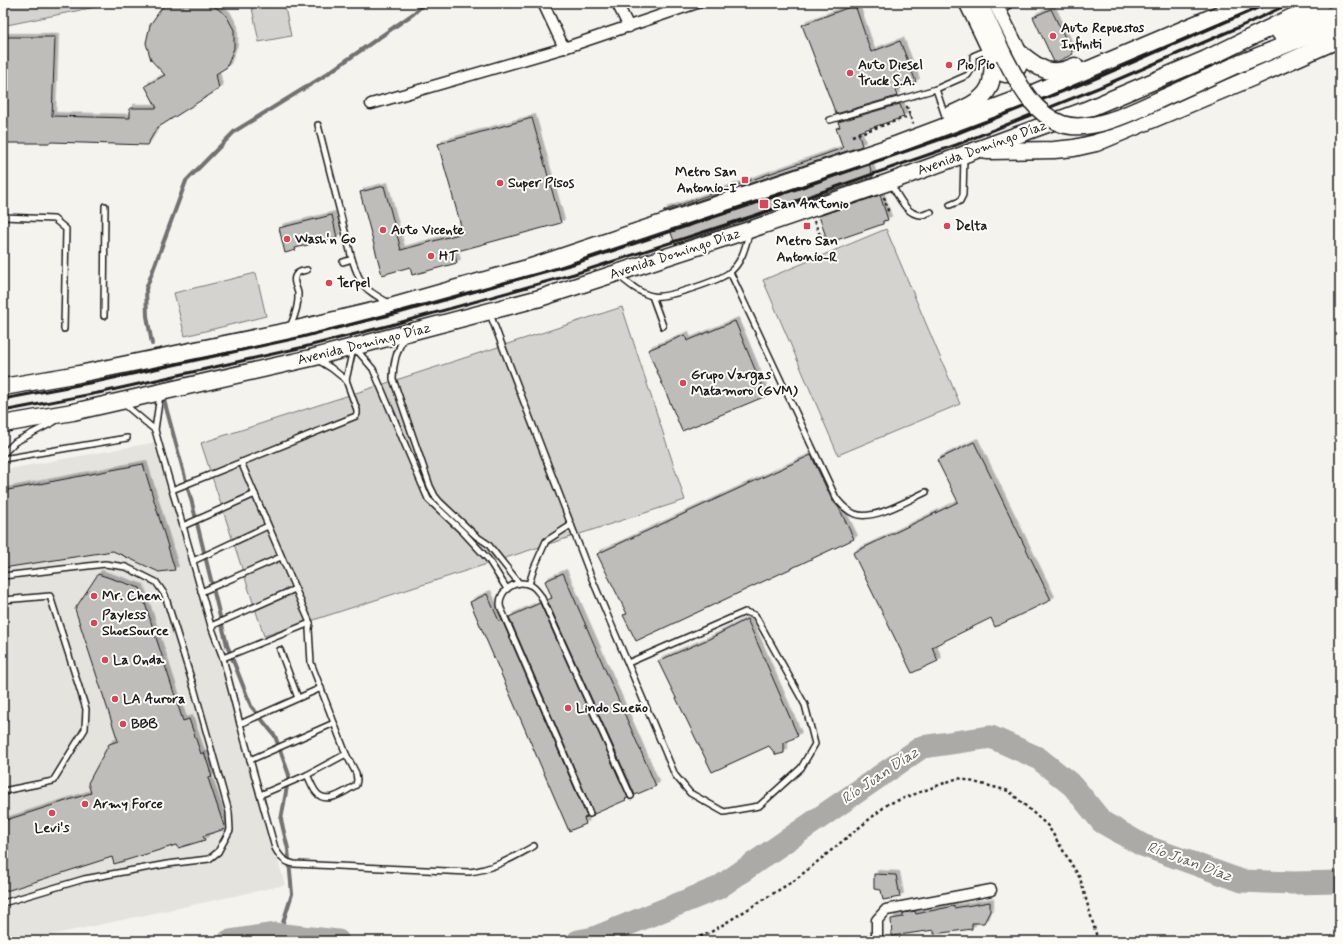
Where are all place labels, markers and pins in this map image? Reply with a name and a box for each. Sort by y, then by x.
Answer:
place label: Auto Repuestos Infiniti [1061,19,1145,53]
marker: Auto Repuestos Infiniti [1048,31,1058,41]
place label: Auto Diesel Truck S.A. [858,56,923,90]
place label: Pio Pio [957,56,995,74]
marker: Pio Pio [944,60,954,70]
marker: Auto Diesel Truck S.A. [845,68,855,78]
place label: Metro San Antonio-I [675,163,738,197]
place label: Super Pisos [508,174,575,192]
marker: Metro San Antonio-I [740,175,750,185]
marker: Super Pisos [495,178,505,188]
place label: San Antonio [773,195,849,213]
marker: San Antonio [758,198,770,210]
place label: Delta [955,217,988,235]
place label: Auto Vicente [391,221,465,239]
marker: Metro San Antonio-R [802,221,812,231]
marker: Delta [942,221,952,231]
marker: Auto Vicente [378,225,388,235]
place label: Wash'n Go [294,230,356,248]
place label: Metro San Antonio-R [776,232,838,266]
marker: Wash'n Go [282,234,292,244]
place label: HT [439,247,459,265]
marker: HT [426,251,436,261]
place label: Terpel [337,274,371,292]
marker: Terpel [324,278,334,288]
place label: Grupo Vargas Matamoro (GVM) [691,366,798,400]
marker: Grupo Vargas Matamoro (GVM) [678,378,688,388]
place label: Mr. Chen [102,587,163,605]
marker: Mr. Chen [89,591,99,601]
place label: Payless ShoeSource [102,606,169,640]
marker: Payless ShoeSource [89,618,99,628]
place label: La Onda [113,651,165,669]
marker: La Onda [100,655,110,665]
place label: LA Aurora [123,690,185,708]
marker: LA Aurora [110,694,120,704]
place label: Lindo Sueño [576,699,648,717]
marker: Lindo Sueño [563,703,573,713]
place label: BBB [131,715,158,733]
marker: BBB [118,719,128,729]
place label: Army Force [93,795,163,813]
marker: Army Force [80,799,90,809]
marker: Levi's [47,808,57,818]
place label: Levi's [35,819,70,837]

